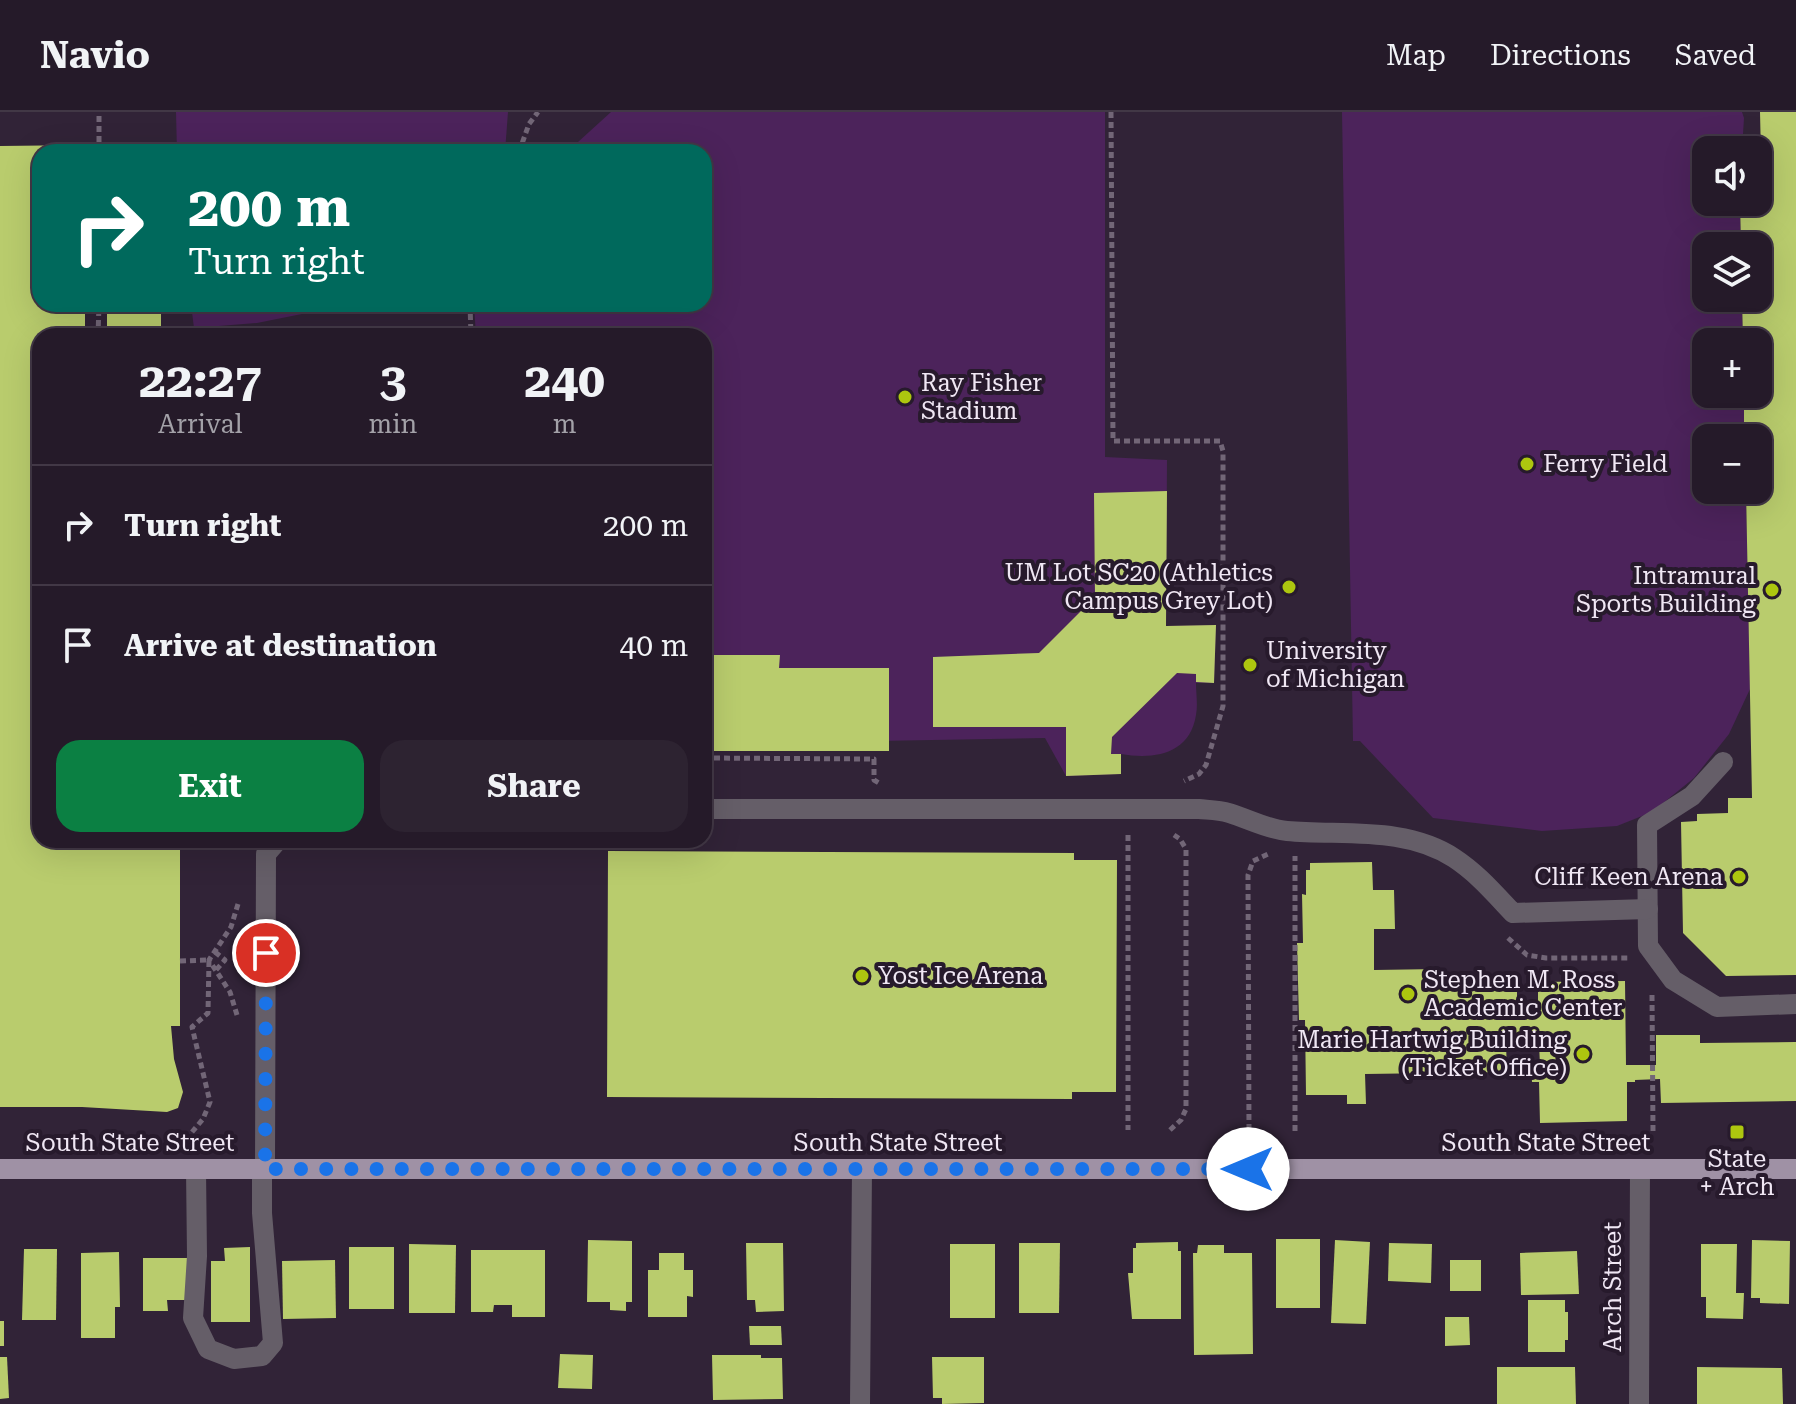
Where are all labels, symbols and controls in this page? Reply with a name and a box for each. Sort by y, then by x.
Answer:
text: Navio [40,33,150,77]
text: Map [1386,39,1446,72]
text: Directions [1490,39,1631,72]
text: Saved [1675,39,1756,72]
map controls [1692,136,1772,504]
button: sound [1692,136,1772,216]
text: 200 m [188,174,350,240]
icon: right [56,176,160,280]
button: layers [1692,232,1772,312]
text: Turn right [188,241,365,283]
button: + [1692,328,1772,408]
text: 22:27 [139,353,262,409]
text: 3 [379,353,406,409]
text: 240 [524,353,605,409]
place label: Ray Fisher Stadium [921,369,1042,425]
marker: Ray Fisher Stadium [896,388,914,406]
text: Arrival [158,409,243,439]
text: min [369,409,417,439]
text: m [553,409,577,439]
button: − [1692,424,1772,504]
place label: Ferry Field [1543,450,1668,478]
marker: Ferry Field [1518,455,1536,473]
icon: right [56,503,100,547]
text: Turn right [124,508,281,543]
text: 200 m [603,508,688,543]
place label: UM Lot SC20 (Athletics Campus Grey Lot) [1004,559,1273,615]
place label: Intramural Sports Building [1576,562,1756,618]
marker: UM Lot SC20 (Athletics Campus Grey Lot) [1280,578,1298,596]
marker: Intramural Sports Building [1763,581,1781,599]
icon: arrive [56,623,100,667]
text: Arrive at destination [124,628,437,663]
text: 40 m [619,628,688,663]
place label: University of Michigan [1266,637,1405,693]
marker: University of Michigan [1241,656,1259,674]
button: Exit [56,740,364,832]
button: Share [380,740,688,832]
place label: Cliff Keen Arena [1534,863,1723,891]
marker: Cliff Keen Arena [1730,868,1748,886]
pin [232,919,300,987]
icon: arrive [244,931,288,975]
place label: Yost Ice Arena [878,962,1043,990]
place label: Stephen M. Ross Academic Center [1424,966,1622,1022]
marker: Yost Ice Arena [853,967,871,985]
marker: Stephen M. Ross Academic Center [1399,985,1417,1003]
place label: Marie Hartwig Building (Ticket Office) [1297,1026,1567,1082]
marker: Marie Hartwig Building (Ticket Office) [1574,1045,1592,1063]
marker: State + Arch [1728,1123,1746,1141]
position arrow [1206,1127,1290,1211]
street label: South State Street [26,1129,234,1157]
street label: South State Street [794,1129,1002,1157]
street label: South State Street [1442,1129,1650,1157]
place label: State + Arch [1700,1145,1774,1201]
street label: Arch Street [1599,1222,1627,1352]

